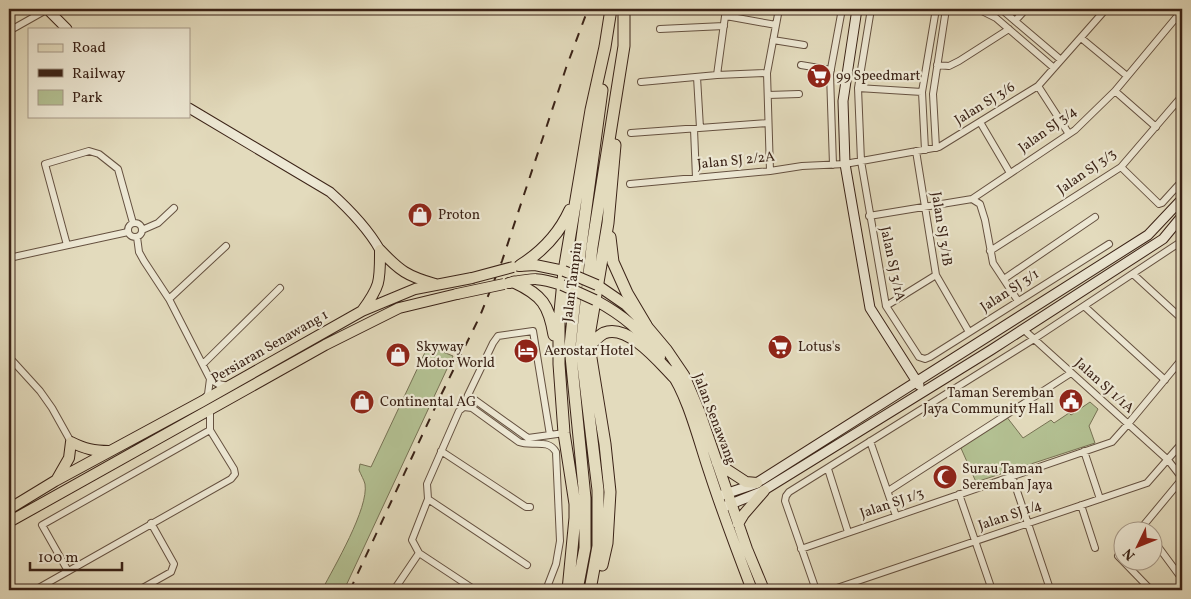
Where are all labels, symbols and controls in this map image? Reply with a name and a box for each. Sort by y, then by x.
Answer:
legend [28,28,190,118]
text: Road [72,38,106,59]
supermarket icon: 99 Speedmart [806,63,832,89]
text: Railway [72,64,125,85]
place label: 99 Speedmart [836,67,921,86]
street label: Jalan SJ 3/6 [951,78,1019,130]
text: Park [72,88,103,109]
street label: Jalan SJ 3/4 [1015,102,1081,158]
street label: Jalan SJ 3/3 [1054,145,1120,199]
street label: Jalan SJ 2/2A [696,147,776,175]
street label: Jalan SJ 3/1B [926,190,956,268]
shop icon: Proton [407,202,433,228]
place label: Proton [438,206,480,225]
street label: Jalan SJ 3/1A [875,225,909,303]
street label: Jalan Tampin [559,241,587,323]
street label: Jalan SJ 3/1 [977,265,1043,317]
street label: Persiaran Senawang 1 [208,306,332,388]
supermarket icon: Lotus's [767,334,793,360]
place label: Skyway Motor World [416,338,495,373]
hotel icon: Aerostar Hotel [513,338,539,364]
place label: Lotus's [798,338,841,357]
shop icon: Skyway Motor World [385,342,411,368]
place label: Aerostar Hotel [544,342,634,361]
street label: Jalan SJ 1/1A [1070,354,1138,418]
street label: Jalan Senawang [688,371,740,467]
place label: Taman Seremban Jaya Community Hall [923,384,1054,419]
public building icon: Taman Seremban Jaya Community Hall [1058,388,1084,414]
shop icon: Continental AG [349,389,375,415]
place label: Continental AG [380,393,476,412]
place label: Surau Taman Seremban Jaya [962,460,1053,495]
mosque icon: Surau Taman Seremban Jaya [932,464,958,490]
street label: Jalan SJ 1/3 [858,484,926,524]
street label: Jalan SJ 1/4 [976,496,1044,536]
north arrow [1114,522,1164,572]
scale bar [30,539,122,571]
text: N [1119,544,1140,564]
text: 100 m [38,548,78,569]

